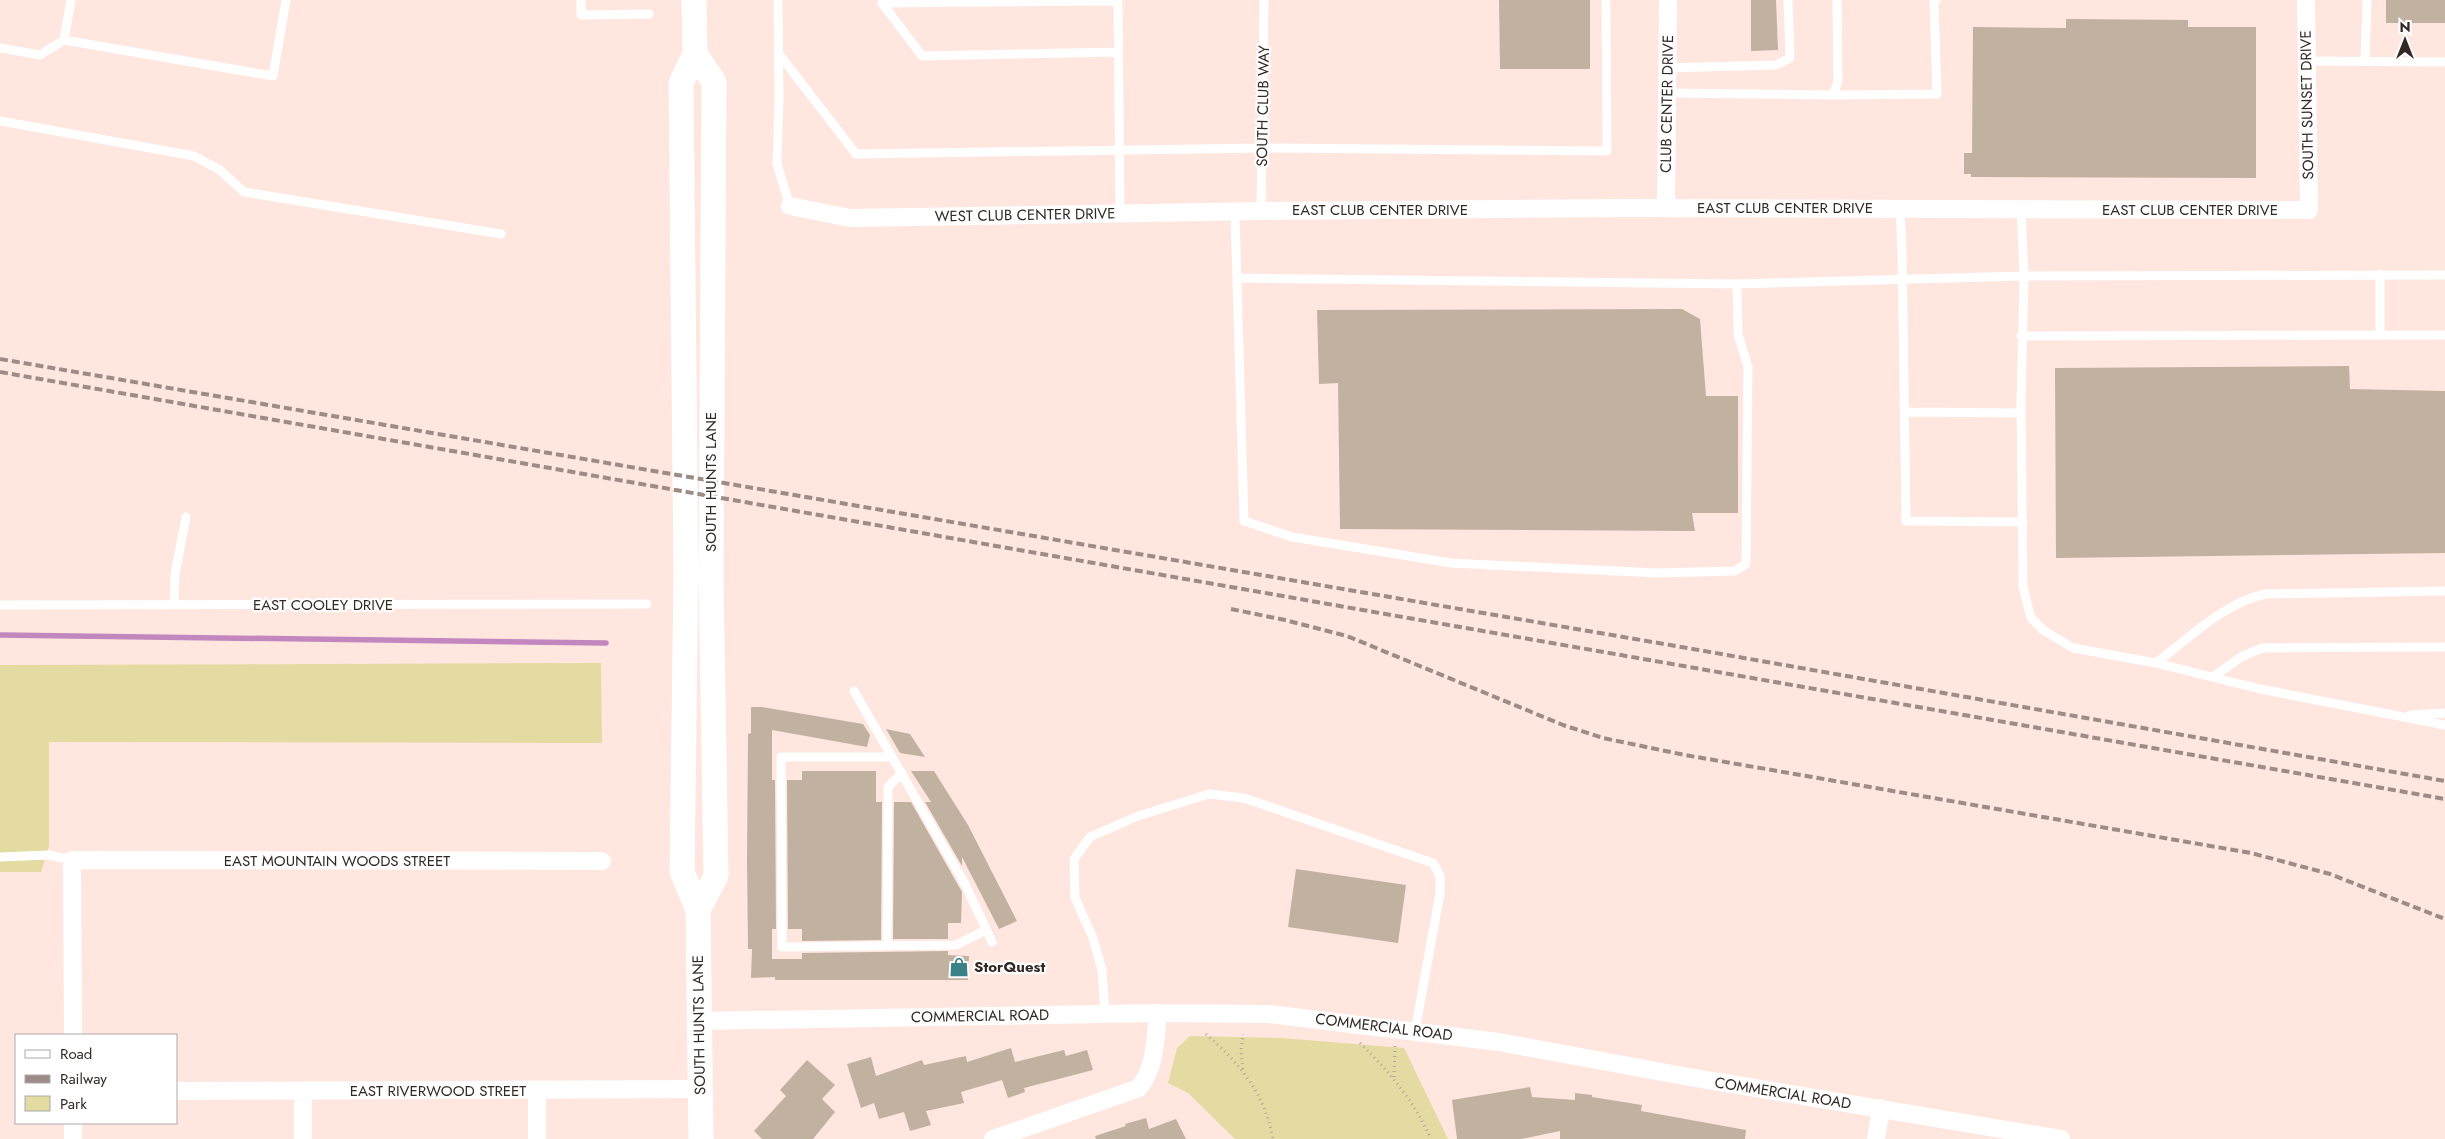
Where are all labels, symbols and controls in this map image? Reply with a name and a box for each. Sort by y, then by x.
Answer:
north arrow [2380,15,2430,65]
text: N [2399,17,2411,37]
street label: SOUTH SUNSET DRIVE [2295,30,2319,180]
street label: CLUB CENTER DRIVE [1655,35,1679,173]
street label: SOUTH CLUB WAY [1251,44,1275,167]
street label: EAST CLUB CENTER DRIVE [1697,197,1873,219]
street label: EAST CLUB CENTER DRIVE [1292,199,1468,221]
street label: EAST CLUB CENTER DRIVE [2102,199,2278,221]
street label: WEST CLUB CENTER DRIVE [934,202,1116,228]
street label: SOUTH HUNTS LANE [700,412,722,552]
street label: EAST COOLEY DRIVE [253,594,393,616]
street label: EAST MOUNTAIN WOODS STREET [224,850,450,872]
street label: SOUTH HUNTS LANE [687,955,711,1095]
shop icon: StorQuest [948,956,970,978]
place label: StorQuest [974,956,1045,978]
street label: COMMERCIAL ROAD [911,1004,1049,1028]
street label: COMMERCIAL ROAD [1314,1008,1454,1046]
legend [15,1034,178,1124]
text: Road [60,1043,92,1065]
text: Railway [60,1068,107,1090]
street label: COMMERCIAL ROAD [1713,1071,1853,1115]
street label: EAST RIVERWOOD STREET [350,1080,526,1102]
text: Park [60,1093,87,1115]

